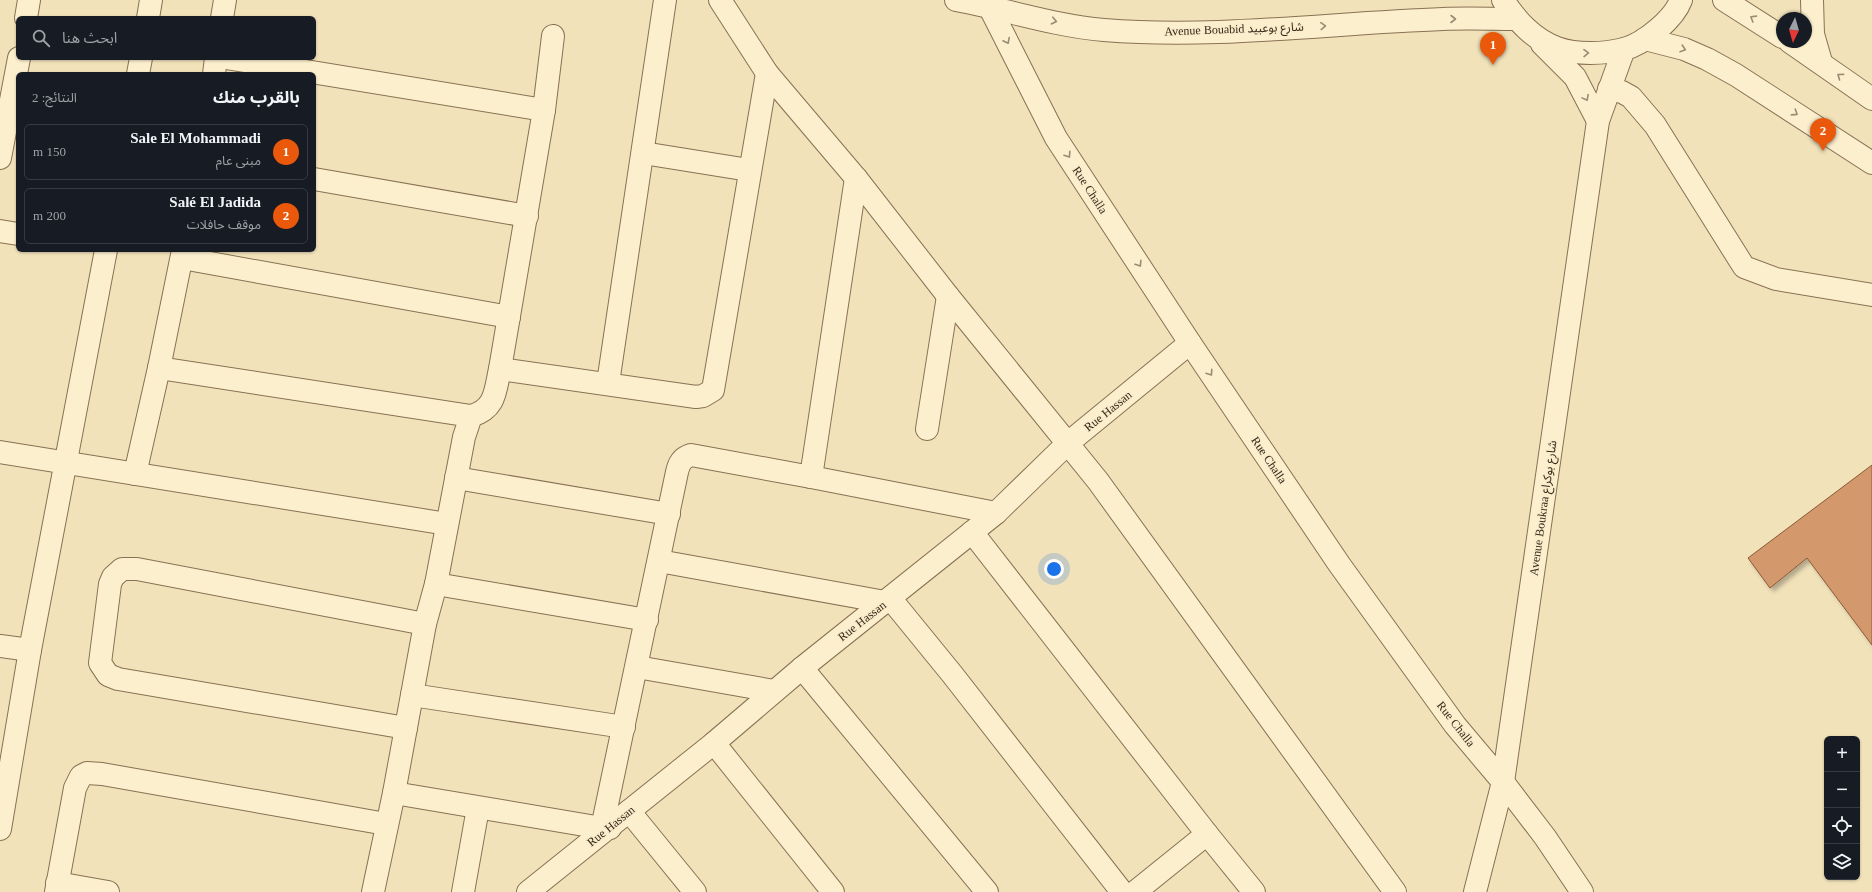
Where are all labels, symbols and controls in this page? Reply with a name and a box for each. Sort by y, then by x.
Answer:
north arrow [1776,12,1812,48]
one-way arrow [1450,15,1456,23]
search box [16,16,316,60]
one-way arrow [1750,16,1757,23]
one-way arrow [1051,17,1057,25]
street label: Avenue Bouabid شارع بوعبيد [1164,20,1304,40]
one-way arrow [1320,21,1326,30]
icon: search [30,27,52,49]
text: ابحث هنا [62,30,117,46]
pin: 1 [1480,32,1506,65]
one-way arrow [1002,37,1009,44]
one-way arrow [1679,44,1686,53]
one-way arrow [1583,49,1589,57]
one-way arrow [1838,74,1845,81]
text: بالقرب منك [213,88,300,107]
text: النتائج: 2 [32,90,77,105]
one-way arrow [1581,94,1589,101]
one-way arrow [1791,108,1798,116]
pin: 2 [1810,118,1836,151]
text: Sale El Mohammadi [130,130,261,146]
text: 150 m [33,144,66,159]
text: 1 [283,144,289,159]
one-way arrow [1063,151,1071,158]
text: مبنى عام [216,153,261,168]
street label: Rue Challa [1070,164,1111,217]
text: Salé El Jadida [169,194,261,210]
text: 200 m [33,208,66,223]
text: 2 [283,208,289,223]
text: موقف حافلات [187,217,261,232]
one-way arrow [1134,260,1141,267]
one-way arrow [1205,369,1213,376]
street label: Rue Hassan [1081,388,1135,434]
street label: Rue Challa [1248,434,1290,487]
street label: Avenue Boukraa شارع بوكراع [1527,439,1561,577]
your location [1044,559,1064,579]
street label: Rue Hassan [835,598,889,644]
street label: Rue Challa [1434,699,1478,750]
map controls [1824,736,1860,880]
button: + [1824,736,1860,772]
button: − [1824,772,1860,808]
street label: Rue Hassan [584,803,638,849]
button: locate [1824,808,1860,844]
button: layers [1824,844,1860,880]

